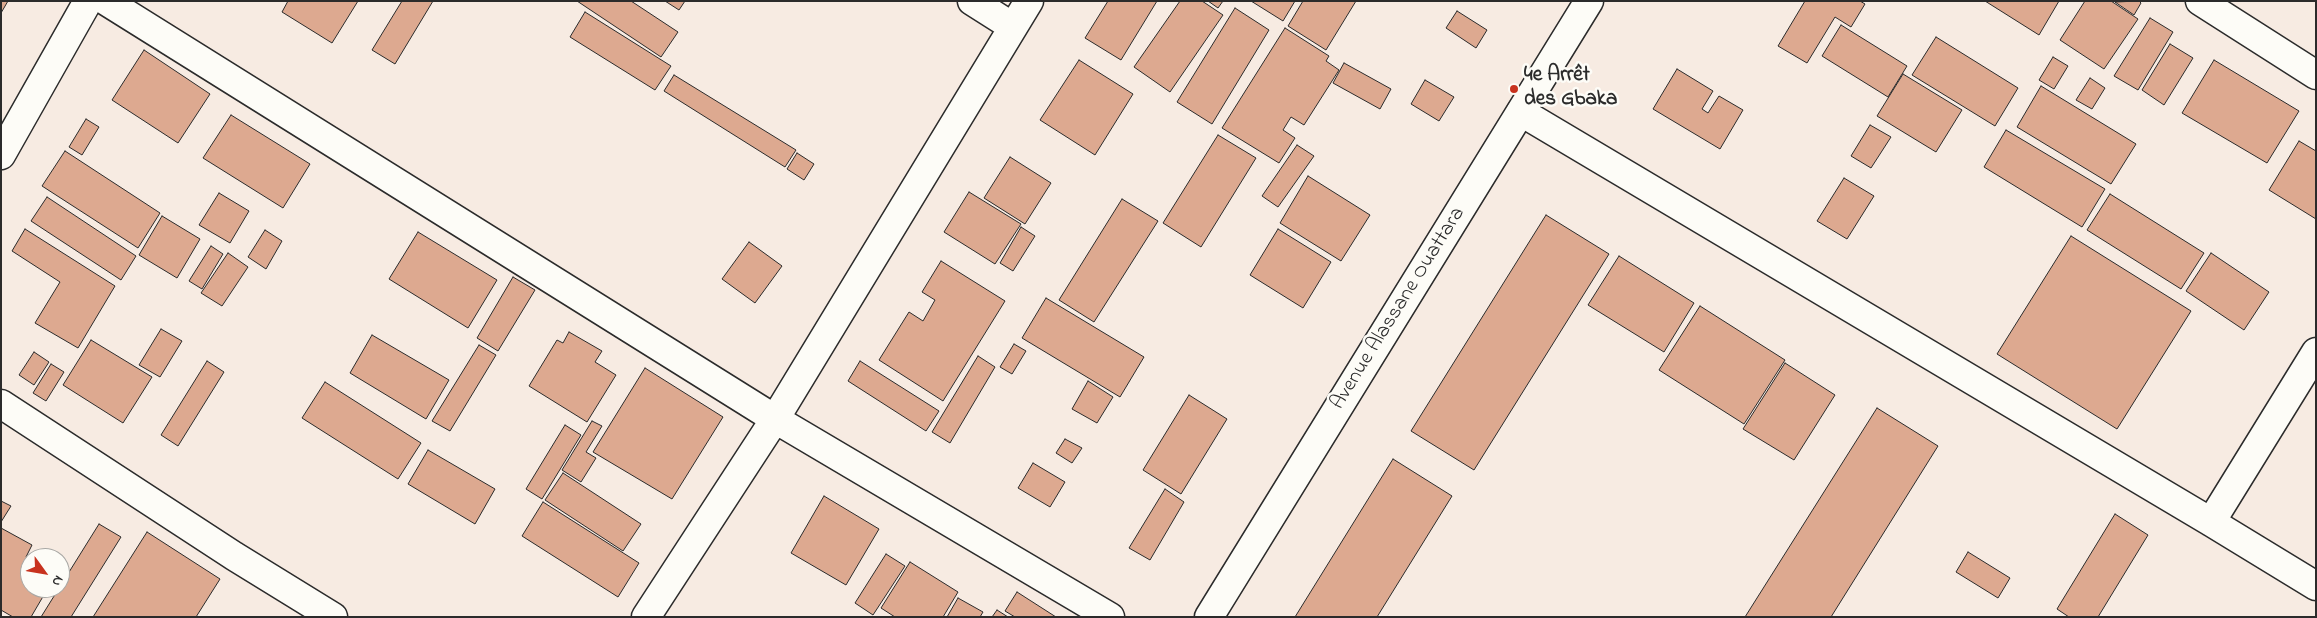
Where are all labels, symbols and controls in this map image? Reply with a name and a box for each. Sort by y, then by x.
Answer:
place label: 4e Arrêt des Gbaka [1524,64,1617,114]
marker: 4e Arrêt des Gbaka [1508,83,1520,95]
street label: Avenue Alassane Ouattara [1326,203,1472,415]
north arrow [20,548,70,598]
text: N [46,571,69,590]

